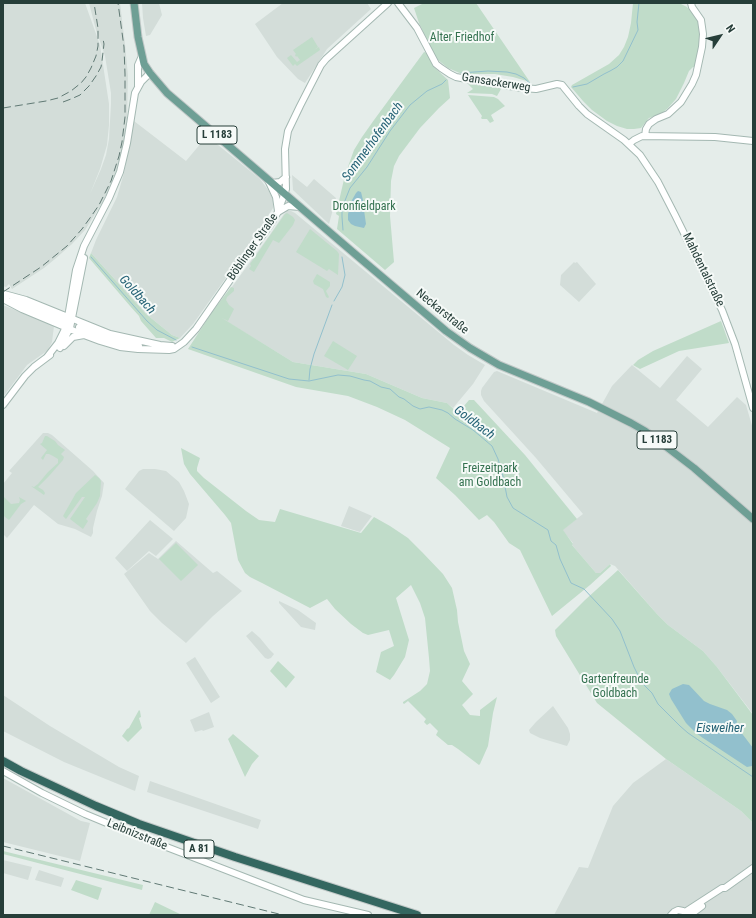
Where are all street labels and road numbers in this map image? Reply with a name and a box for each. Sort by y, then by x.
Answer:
street label: Gansackerweg [461,70,531,96]
road number: L 1183 [197,126,237,144]
street label: Böblinger Straße [225,211,281,283]
street label: Mahdentalstraße [679,231,727,309]
street label: Neckarstraße [413,286,471,338]
road number: L 1183 [637,431,677,449]
street label: Leibnizstraße [105,816,169,854]
road number: A 81 [184,840,214,858]

